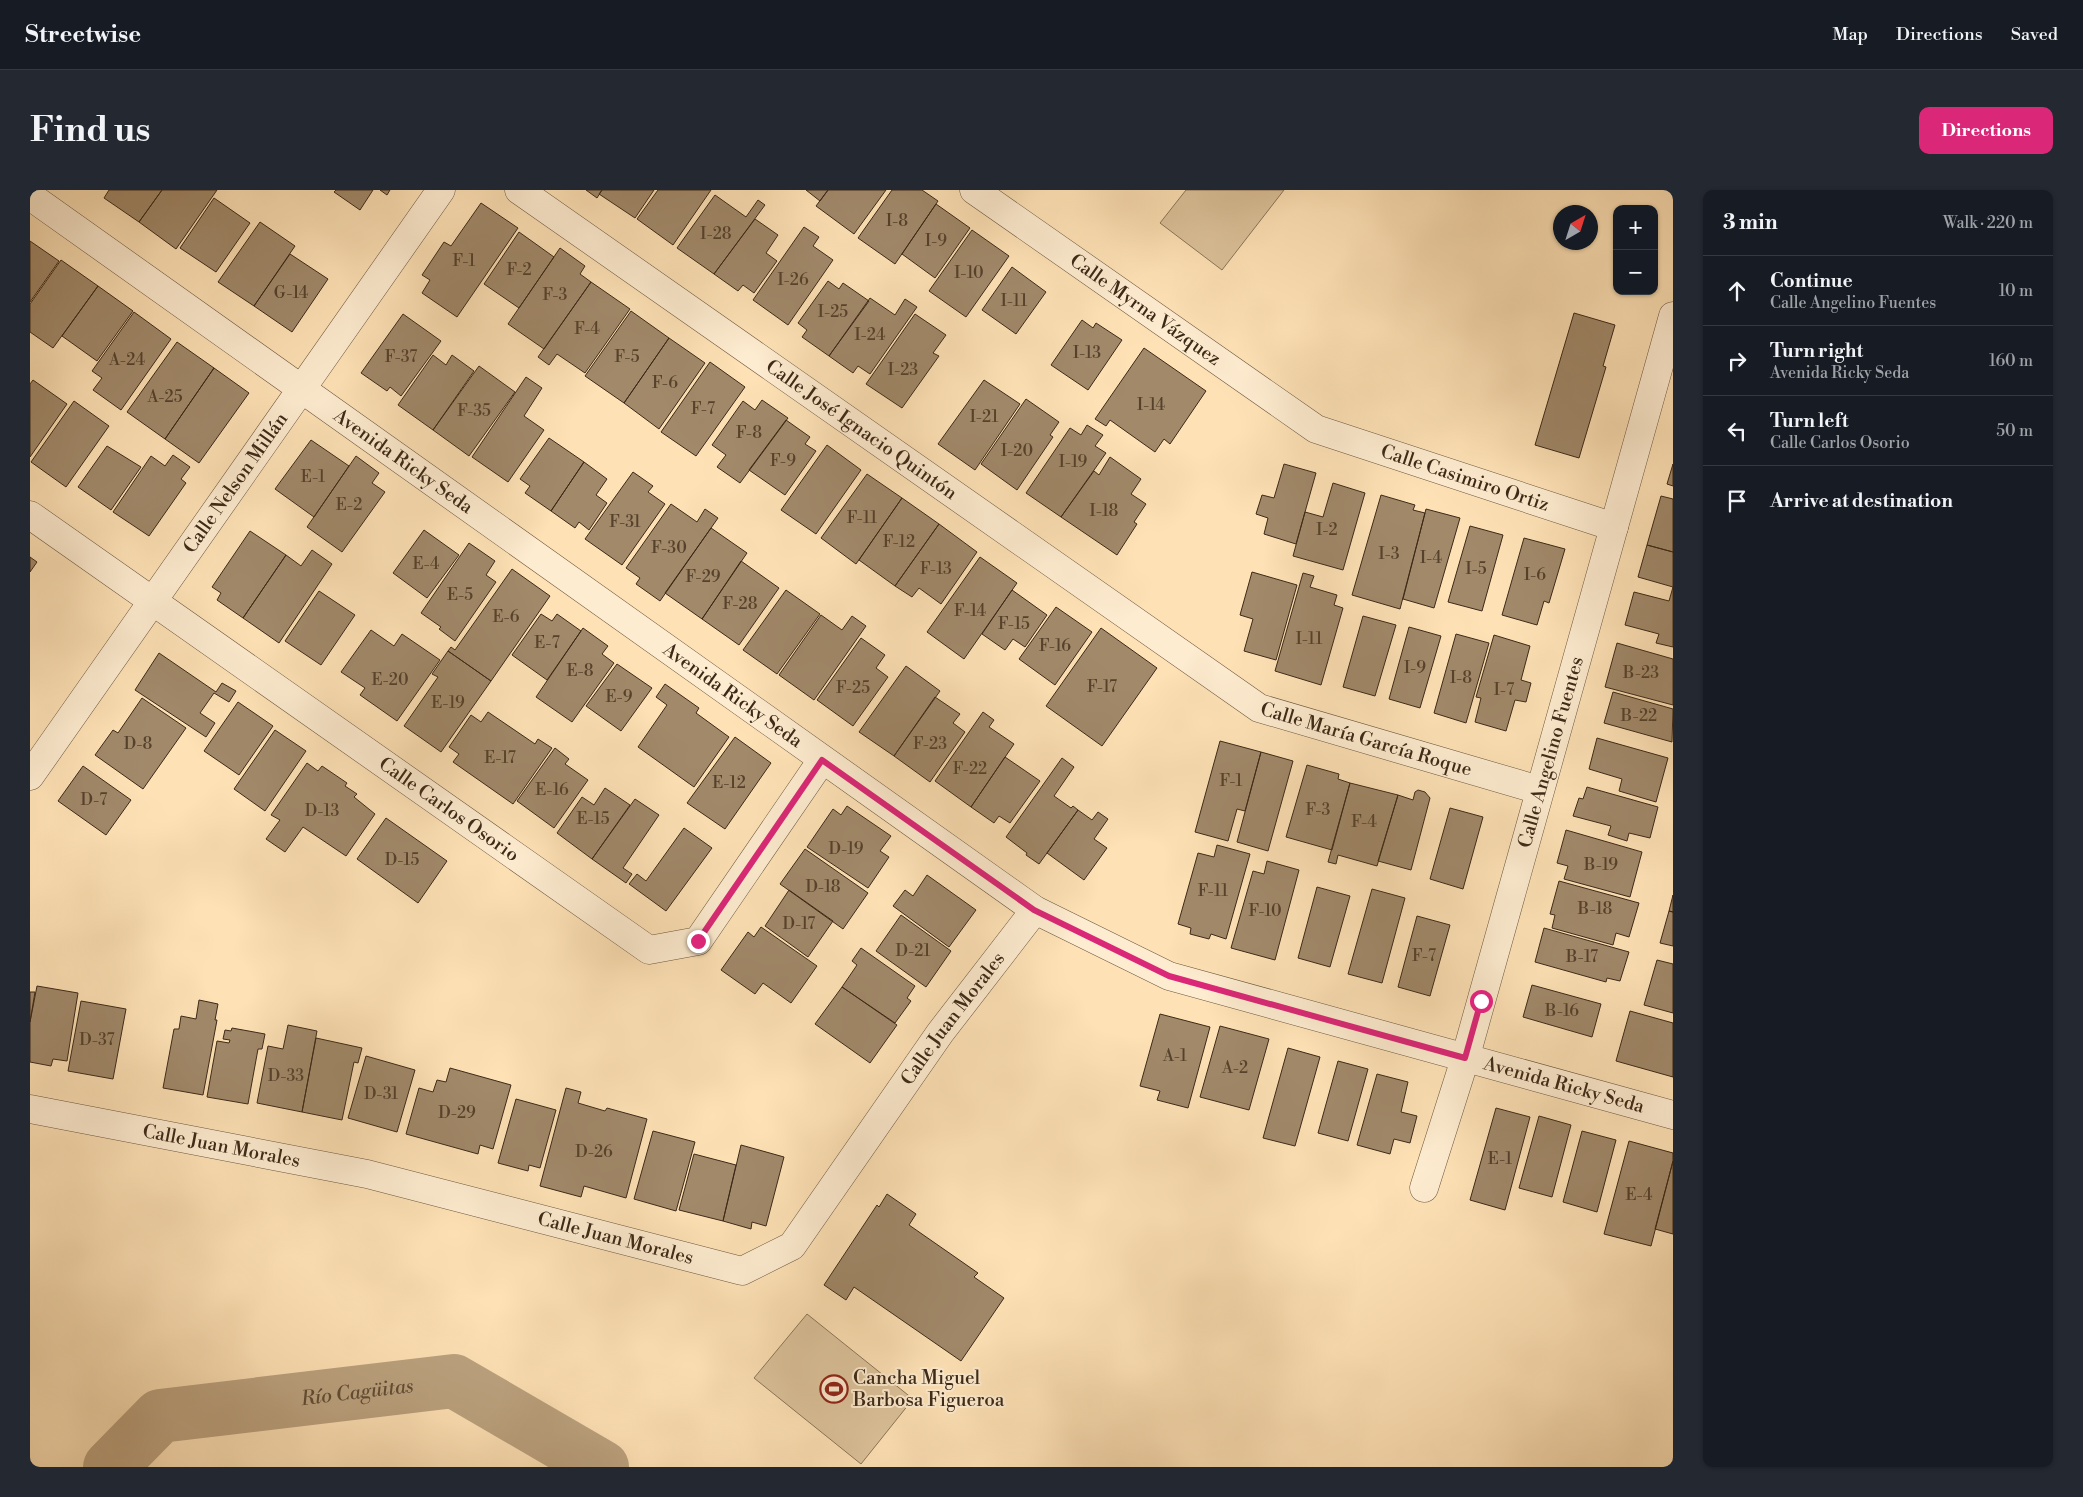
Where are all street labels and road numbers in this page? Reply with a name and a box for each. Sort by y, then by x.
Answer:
street label: Calle Myrna Vázquez [1065,249,1226,371]
street label: Calle José Ignacio Quintón [761,354,962,505]
street label: Avenida Ricky Seda [328,403,478,519]
street label: Calle Nelson Millán [178,408,293,558]
street label: Calle Casimiro Ortiz [1378,439,1552,517]
street label: Avenida Ricky Seda [657,637,808,753]
street label: Calle Angelino Fuentes [1513,654,1589,851]
street label: Calle María García Roque [1258,697,1475,782]
street label: Calle Carlos Osorio [374,752,524,867]
street label: Calle Juan Morales [895,947,1010,1090]
street label: Avenida Ricky Seda [1480,1051,1647,1119]
street label: Calle Juan Morales [141,1119,302,1173]
street label: Calle Juan Morales [535,1207,696,1270]

